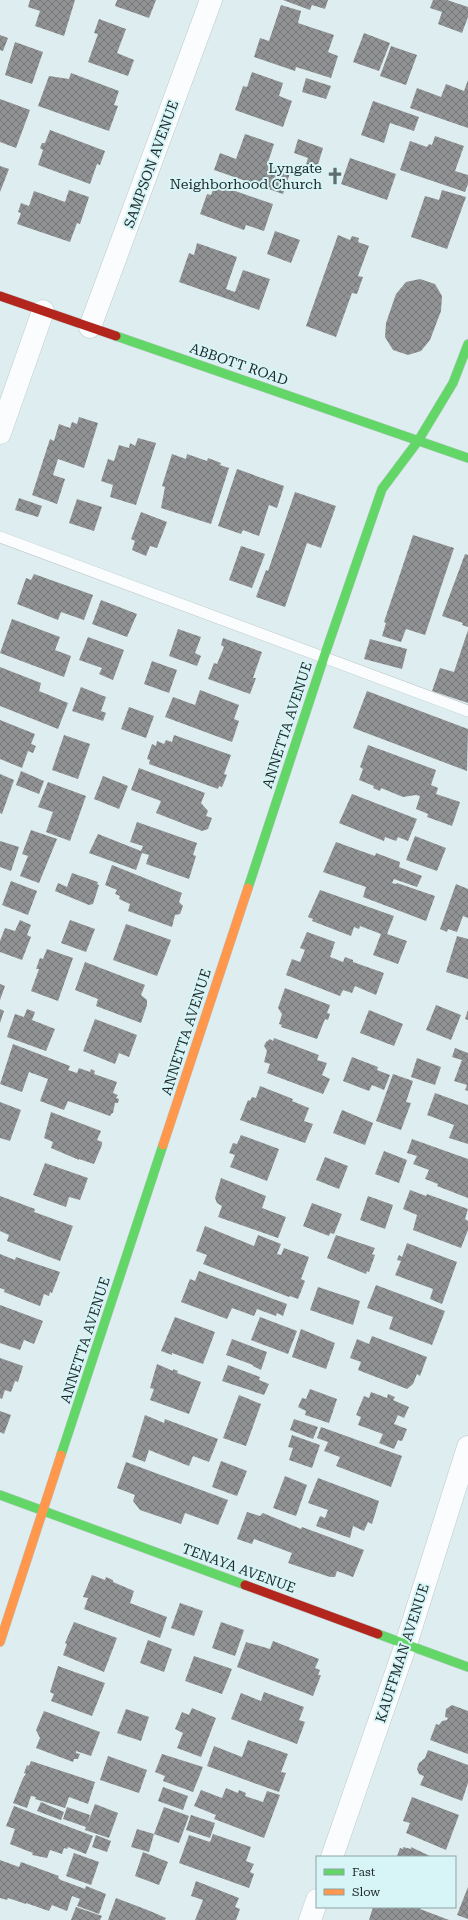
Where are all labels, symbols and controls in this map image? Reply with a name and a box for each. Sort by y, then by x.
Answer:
street label: SAMPSON AVENUE [120,98,182,230]
place label: Lyngate Neighborhood Church [170,160,322,192]
church icon: Lyngate Neighborhood Church [325,166,345,186]
street label: ABBOTT ROAD [188,340,290,388]
street label: ANNETTA AVENUE [259,660,315,790]
street label: ANNETTA AVENUE [158,967,214,1097]
street label: ANNETTA AVENUE [57,1275,113,1405]
street label: TENAYA AVENUE [180,1540,298,1596]
street label: KAUFFMAN AVENUE [372,1582,432,1724]
legend [316,1856,456,1908]
text: Fast [352,1865,376,1879]
text: Slow [352,1885,380,1899]

